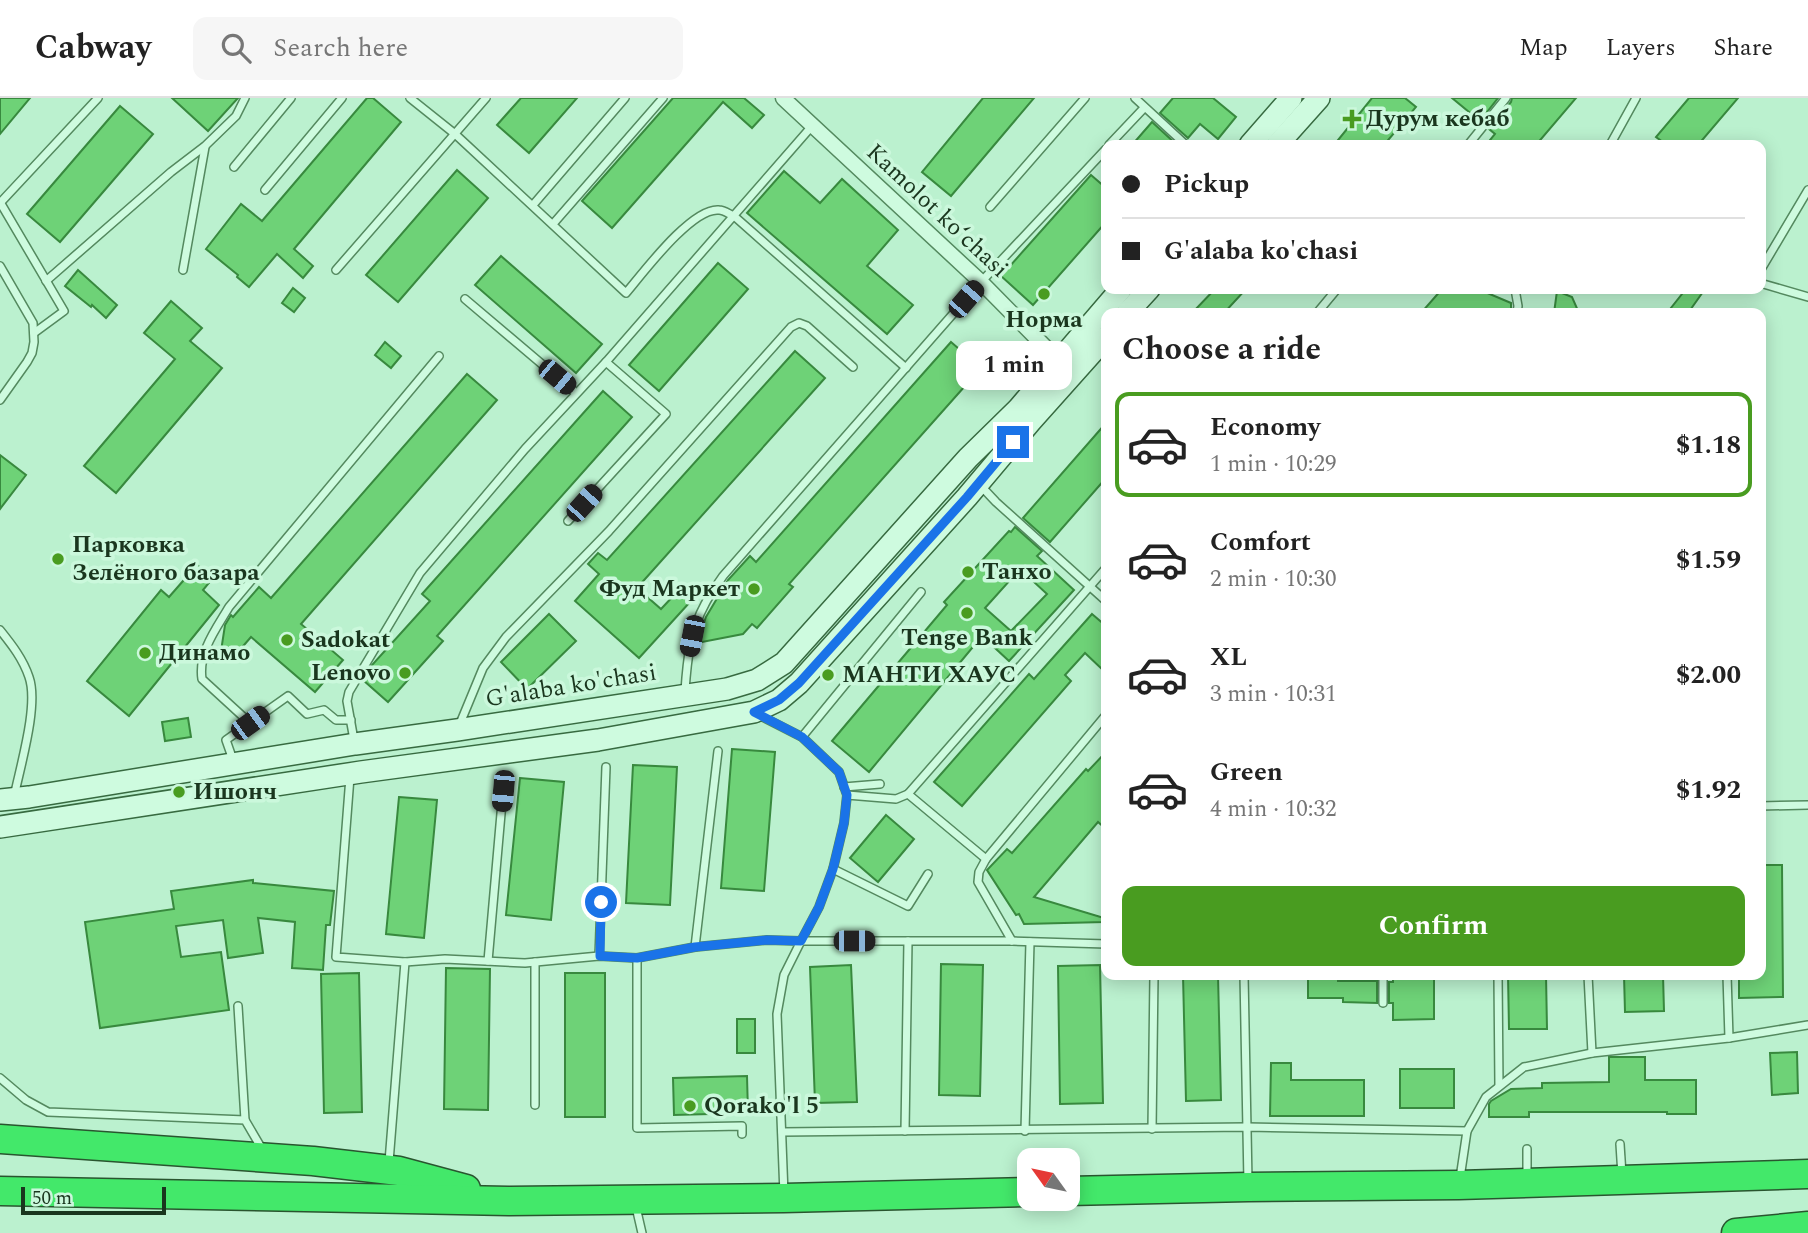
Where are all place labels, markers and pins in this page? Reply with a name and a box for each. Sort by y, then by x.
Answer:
place label: Дурум кебаб [1366,101,1510,137]
marker: Дурум кебаб [1344,111,1360,127]
marker: Норма [1036,286,1052,302]
place label: Норма [1005,302,1083,338]
place label: Парковка Зелёного базара [72,527,260,591]
marker: Парковка Зелёного базара [50,551,66,567]
place label: Танхо [982,554,1052,590]
marker: Танхо [960,564,976,580]
place label: Фуд Маркет [599,571,740,607]
marker: Фуд Маркет [746,581,762,597]
marker: Tenge Bank [959,605,975,621]
place label: Tenge Bank [901,620,1033,656]
place label: Sadokat [301,622,390,658]
marker: Sadokat [279,632,295,648]
place label: Динамо [159,635,250,671]
marker: Динамо [137,645,153,661]
place label: Lenovo [311,655,391,691]
place label: МАНТИ ХАУС [842,657,1016,693]
marker: Lenovo [397,665,413,681]
marker: МАНТИ ХАУС [820,667,836,683]
place label: Ишонч [193,774,277,810]
marker: Ишонч [171,784,187,800]
place label: Qorako'l 5 [704,1088,819,1124]
marker: Qorako'l 5 [682,1098,698,1114]

